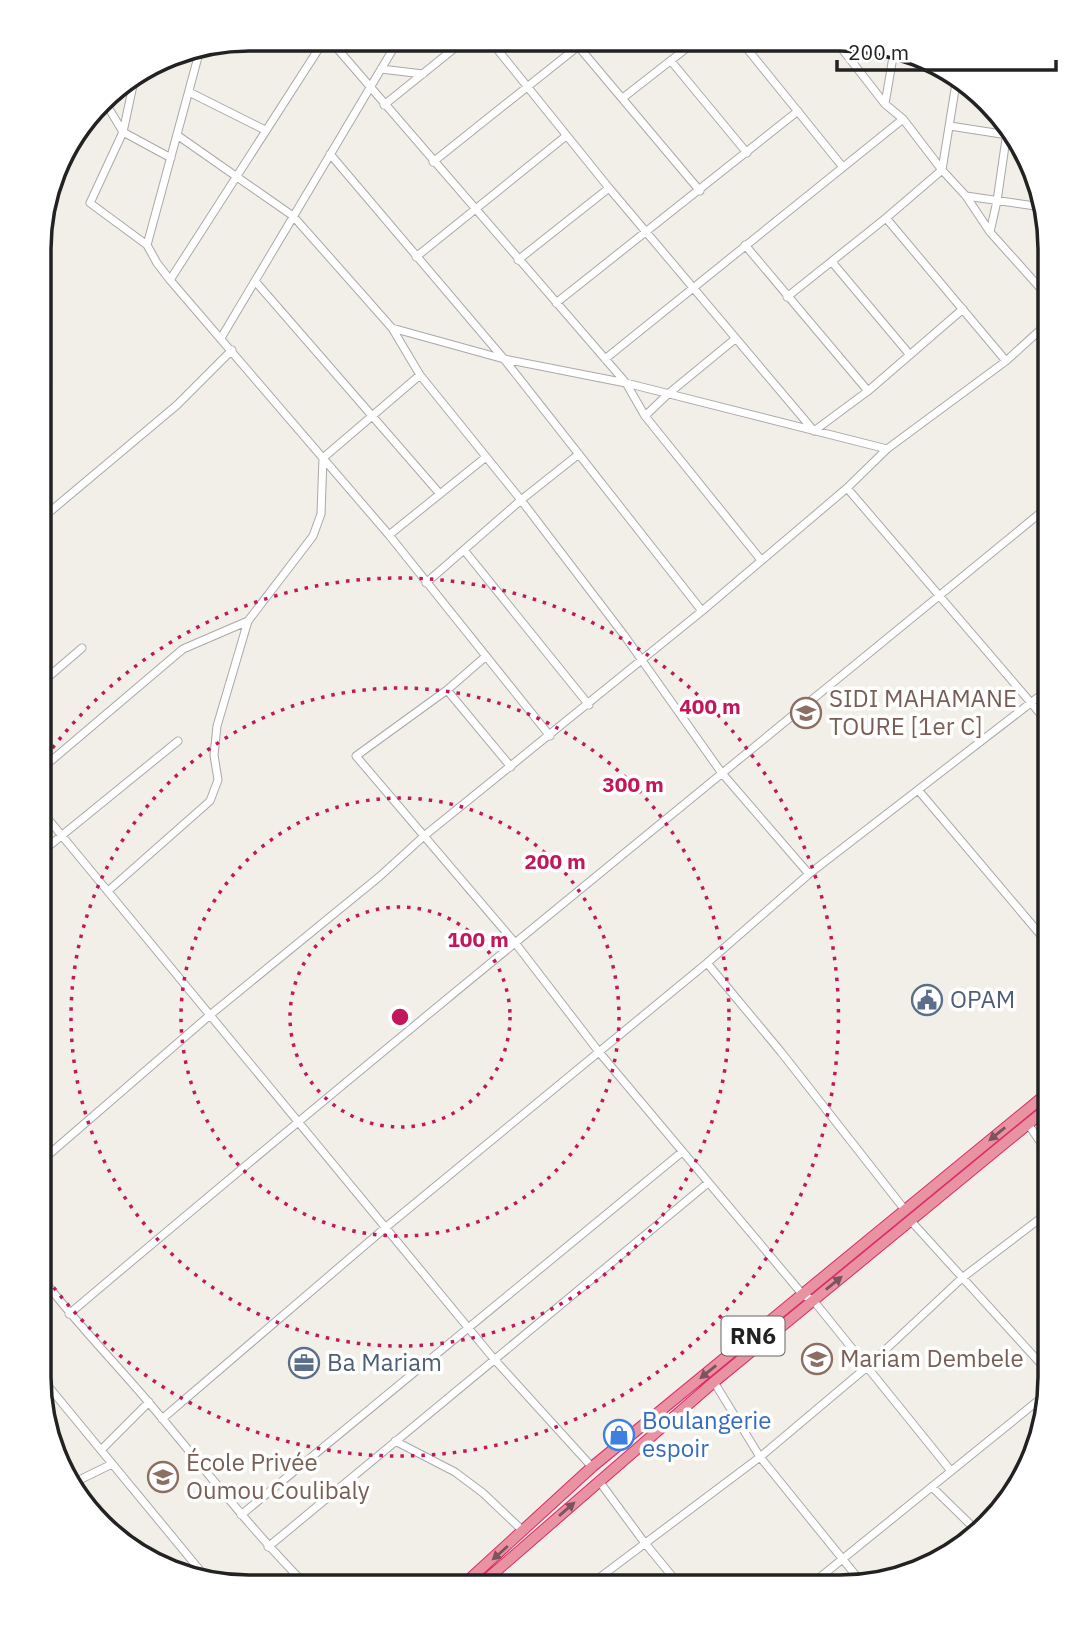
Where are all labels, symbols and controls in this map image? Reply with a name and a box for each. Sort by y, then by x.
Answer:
scale bar [837,28,1056,72]
text: 200 m [848,38,909,66]
place label: SIDI MAHAMANE TOURE [1er C] [829,682,1017,742]
text: 400 m [679,692,741,720]
school or university icon: SIDI MAHAMANE TOURE [1er C] [789,696,823,730]
text: 300 m [602,770,664,798]
text: 200 m [524,847,586,875]
text: 100 m [447,925,509,953]
public building icon: OPAM [910,983,944,1017]
place label: OPAM [950,983,1015,1015]
centre of rings [388,1005,412,1029]
one-way arrow [989,1126,1006,1141]
one-way arrow [825,1275,843,1290]
road number: RN6 [722,1316,784,1356]
school or university icon: Mariam Dembele [800,1342,834,1376]
place label: Mariam Dembele [840,1342,1024,1374]
office icon: Ba Mariam [287,1346,321,1380]
place label: Ba Mariam [327,1346,442,1378]
one-way arrow [700,1364,717,1379]
place label: Boulangerie espoir [642,1404,771,1464]
shop icon: Boulangerie espoir [602,1418,636,1452]
place label: École Privée Oumou Coulibaly [186,1446,370,1506]
school or university icon: École Privée Oumou Coulibaly [146,1460,180,1494]
one-way arrow [559,1502,576,1517]
one-way arrow [491,1545,509,1561]

